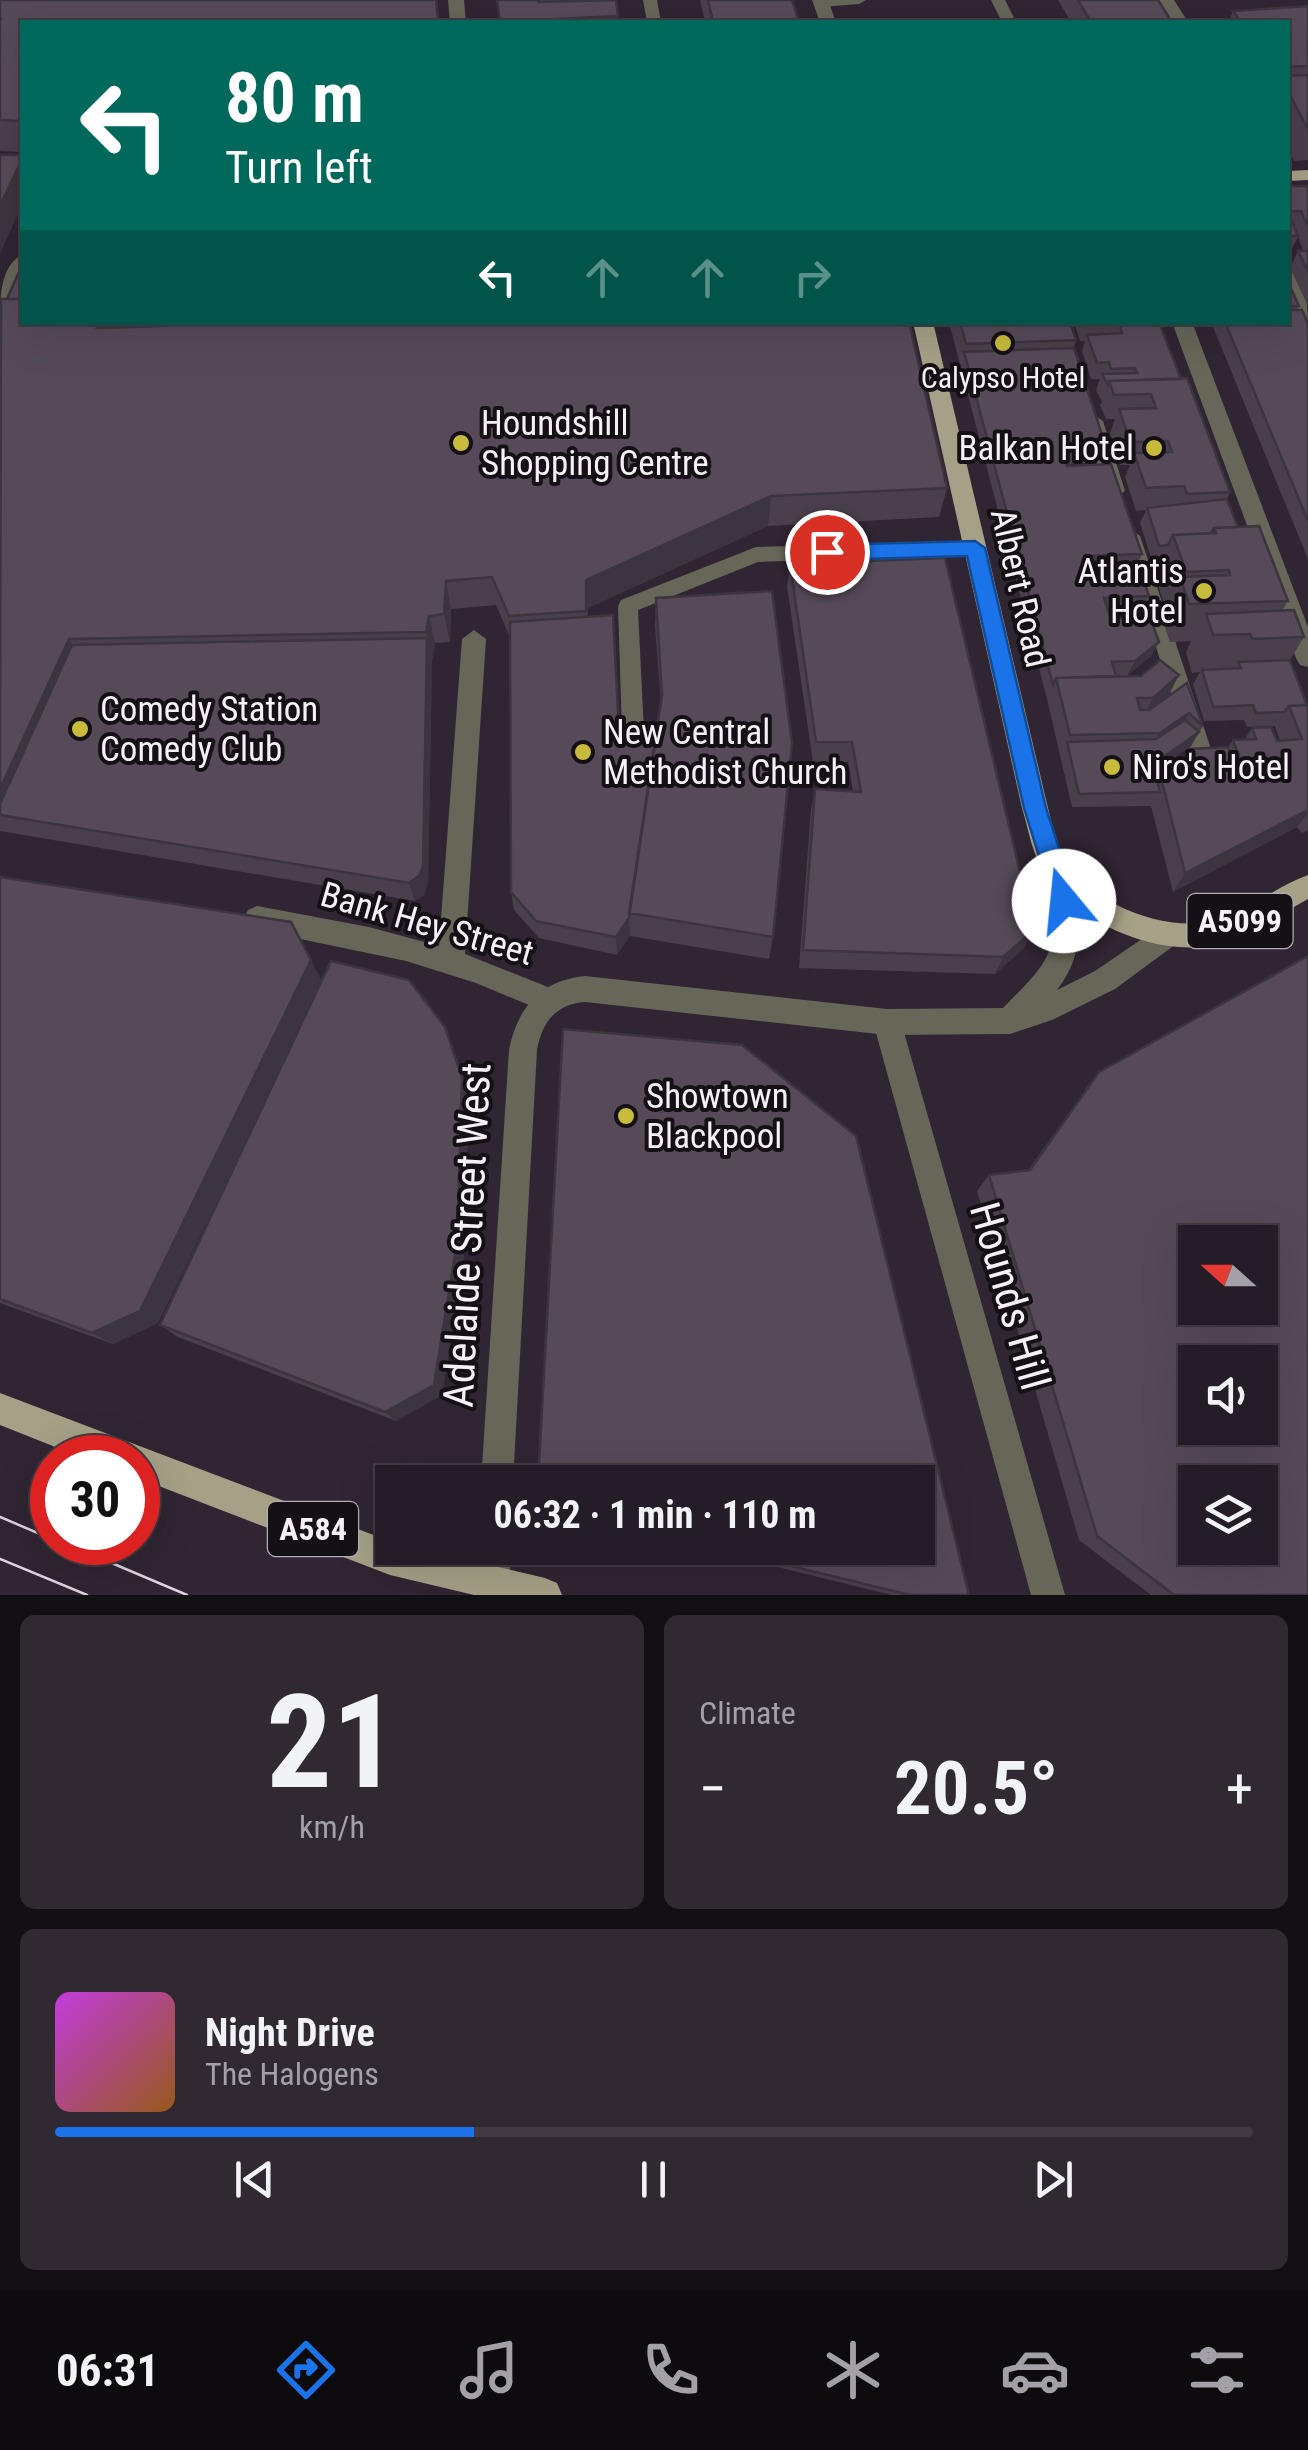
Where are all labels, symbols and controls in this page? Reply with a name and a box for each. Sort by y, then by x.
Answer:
text: 80 m [225,57,364,139]
icon: left [60,60,190,190]
text: Turn left [225,141,373,194]
icon: left [470,250,525,305]
icon: ahead [575,250,630,305]
icon: ahead [680,250,735,305]
icon: right [785,250,840,305]
marker: Calypso Hotel [992,332,1014,354]
place label: Calypso Hotel [921,360,1085,395]
place label: Houndshill Shopping Centre [481,403,709,484]
place label: Balkan Hotel [959,428,1134,469]
marker: Houndshill Shopping Centre [450,432,472,454]
marker: Balkan Hotel [1143,437,1165,459]
street label: Albert Road [982,504,1058,672]
pin [785,510,870,595]
icon: arrive [800,525,855,580]
place label: Atlantis Hotel [1078,551,1184,632]
marker: Atlantis Hotel [1193,580,1215,602]
place label: Comedy Station Comedy Club [100,689,318,770]
place label: New Central Methodist Church [603,712,848,793]
marker: Comedy Station Comedy Club [69,718,91,740]
marker: New Central Methodist Church [572,741,594,763]
place label: Niro's Hotel [1132,747,1290,788]
marker: Niro's Hotel [1101,756,1123,778]
position arrow [1012,849,1116,953]
street label: Bank Hey Street [316,874,538,974]
road number: A5099 [1188,894,1292,948]
street label: Adelaide Street West [434,1061,500,1409]
place label: Showtown Blackpool [646,1076,789,1157]
marker: Showtown Blackpool [615,1105,637,1127]
street label: Hounds Hill [960,1197,1060,1395]
north arrow [1178,1225,1278,1325]
map controls [1178,1225,1278,1565]
button: sound [1178,1345,1278,1445]
speed limit sign: 30 [30,1435,160,1565]
button: layers [1178,1465,1278,1565]
text: 06:32 · 1 min · 110 m [494,1493,816,1537]
road number: A584 [268,1502,358,1556]
text: 21 [266,1666,398,1819]
text: Climate [699,1694,796,1732]
text: 20.5° [894,1744,1058,1832]
text: − [699,1757,727,1821]
text: + [1226,1757,1253,1821]
text: km/h [299,1808,365,1846]
text: Night Drive [205,2011,375,2055]
text: The Halogens [205,2055,379,2093]
icon: previous [227,2152,282,2207]
icon: pause [626,2152,681,2207]
icon: next [1026,2152,1081,2207]
icon: directions [271,2335,341,2405]
icon: music [454,2335,524,2405]
icon: phone [636,2335,706,2405]
icon: climate [818,2335,888,2405]
icon: car [1000,2335,1070,2405]
icon: filters [1182,2335,1252,2405]
text: 06:31 [56,2344,159,2397]

